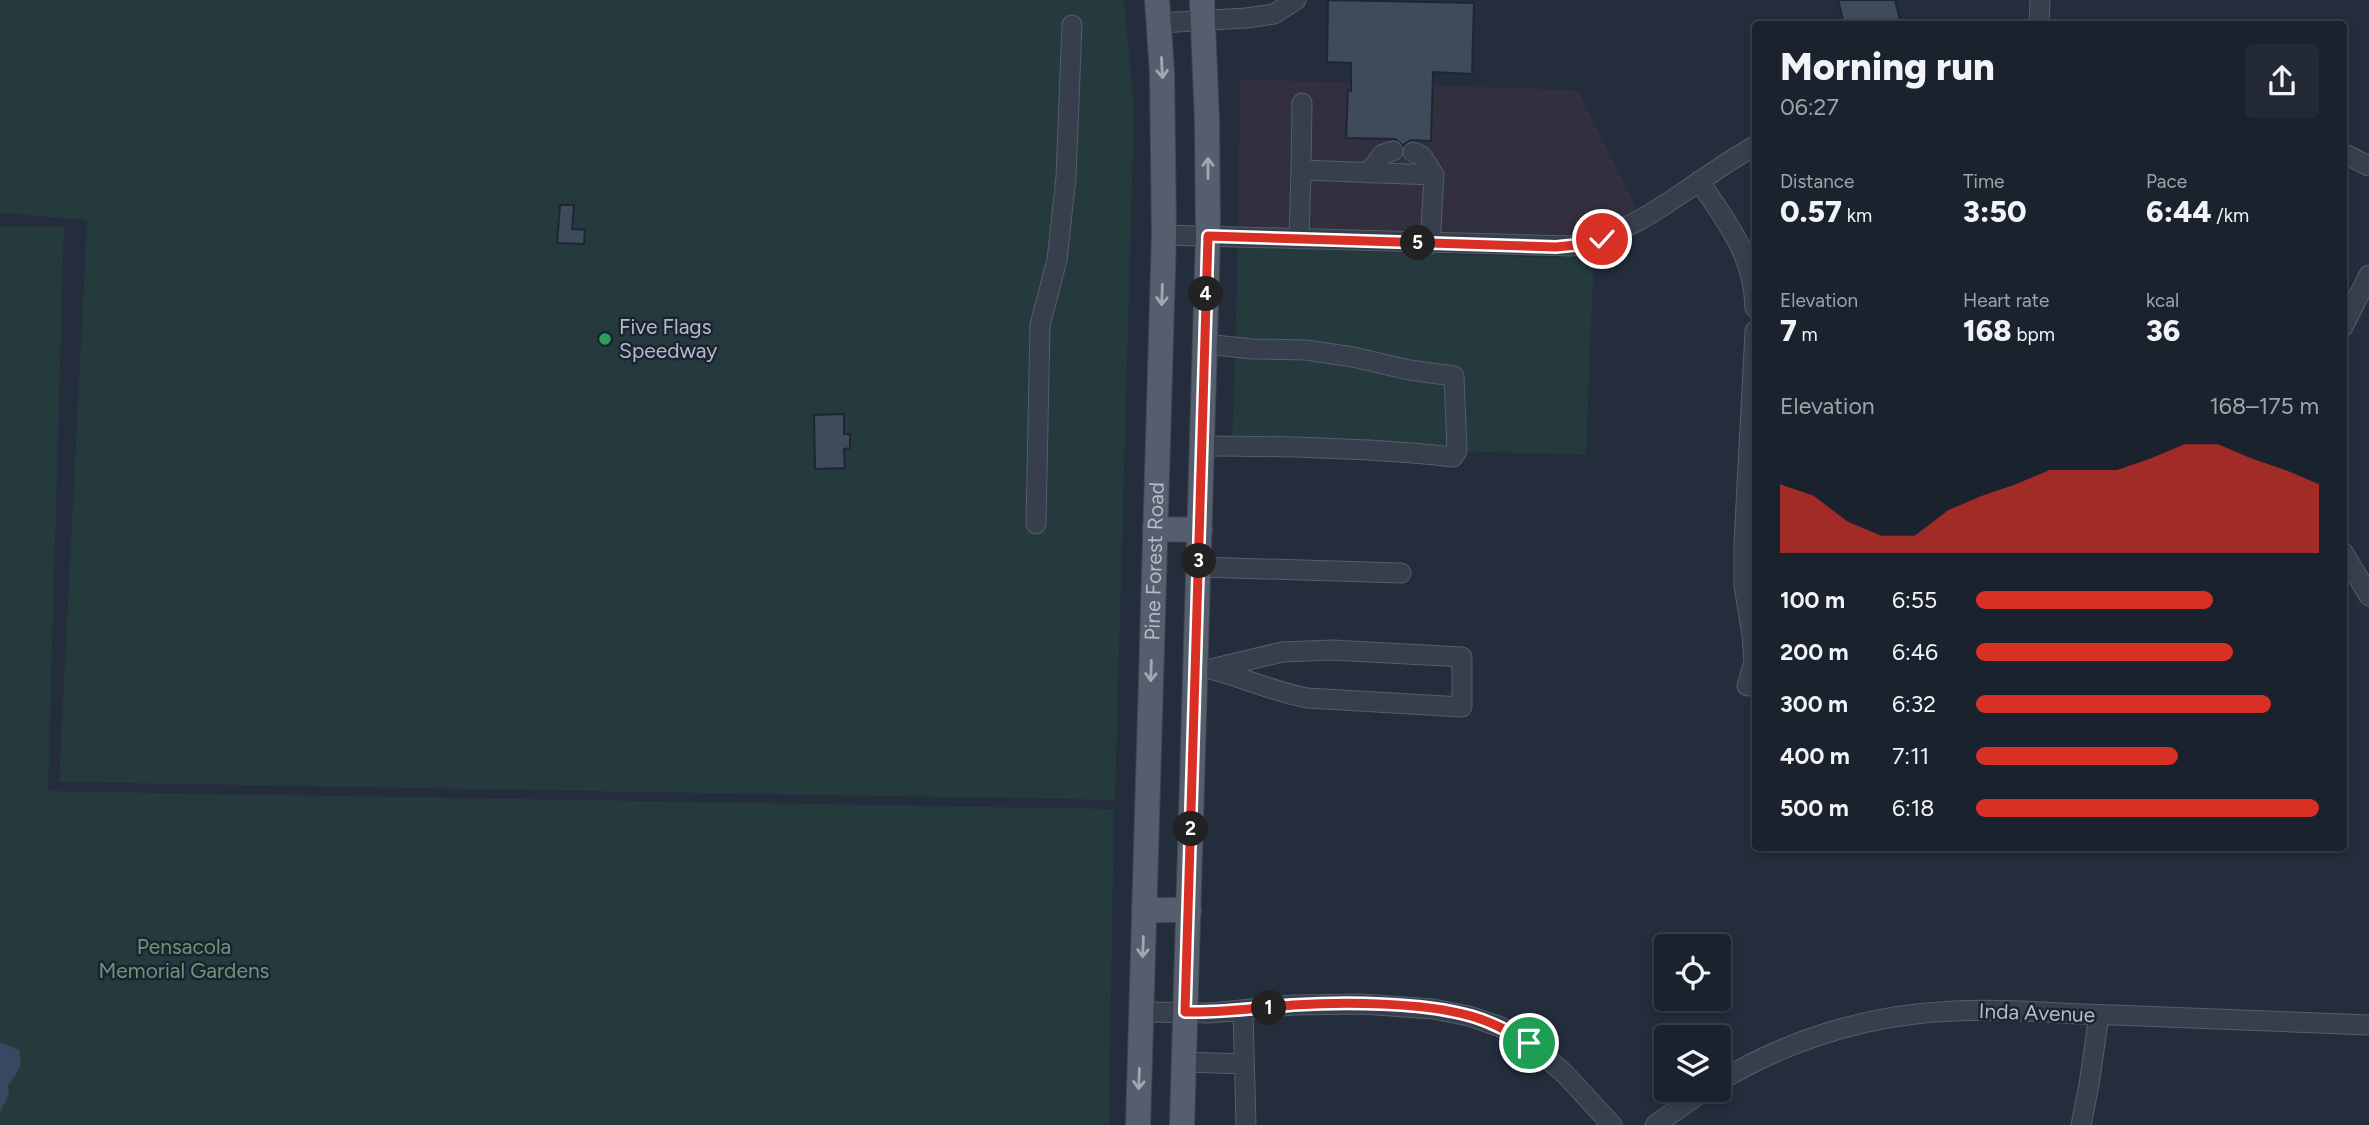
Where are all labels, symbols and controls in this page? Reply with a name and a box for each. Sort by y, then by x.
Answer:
text: Morning run [1780,44,1995,90]
button: share [2245,44,2319,118]
one-way arrow [1156,56,1169,79]
text: 06:27 [1780,93,1839,121]
one-way arrow [1201,156,1215,179]
text: Distance [1780,170,1854,193]
text: Time [1963,170,2004,193]
text: Pace [2146,170,2187,193]
text: 0.57 [1780,193,1842,230]
text: 3:50 [1963,193,2027,230]
text: 6:44 [2146,193,2212,230]
text: km [1842,204,1872,227]
text: /km [2212,204,2249,227]
pin [1572,209,1632,269]
icon: check [1583,220,1621,258]
pin: 5 [1400,226,1436,260]
text: 5 [1412,231,1423,254]
pin: 4 [1188,276,1224,312]
text: 4 [1199,282,1212,305]
one-way arrow [1156,284,1169,307]
text: Elevation [1780,289,1858,312]
text: Heart rate [1963,289,2049,312]
text: kcal [2146,289,2179,312]
text: 7 [1780,312,1797,349]
text: 168 [1963,312,2012,349]
text: 36 [2146,312,2180,349]
place label: Five Flags Speedway [619,314,717,363]
text: m [1797,323,1818,346]
text: bpm [2012,323,2055,346]
marker: Five Flags Speedway [597,331,613,347]
text: Elevation [1780,392,1875,420]
text: 168–175 m [2209,392,2319,420]
street label: Pine Forest Road [1139,482,1169,641]
pin: 3 [1182,544,1216,578]
text: 3 [1193,549,1204,572]
text: 100 m [1780,586,1845,614]
text: 6:55 [1892,586,1937,614]
text: 200 m [1780,638,1849,666]
text: 6:46 [1892,638,1938,666]
one-way arrow [1145,659,1158,682]
text: 300 m [1780,690,1848,718]
text: 6:32 [1892,690,1936,718]
text: 400 m [1780,742,1850,770]
text: 7:11 [1892,742,1929,770]
text: 500 m [1780,794,1849,822]
text: 6:18 [1892,794,1934,822]
pin: 2 [1174,812,1208,846]
text: 2 [1185,817,1196,840]
park label: Pensacola Memorial Gardens [99,934,269,983]
map controls [1654,934,1731,1102]
button: locate [1654,934,1731,1011]
one-way arrow [1137,936,1150,959]
pin: 1 [1252,990,1286,1026]
text: 1 [1264,996,1273,1019]
street label: Inda Avenue [1978,998,2096,1027]
pin [1499,1013,1559,1073]
icon: arrive [1510,1024,1548,1062]
button: layers [1654,1025,1731,1102]
one-way arrow [1133,1068,1146,1091]

